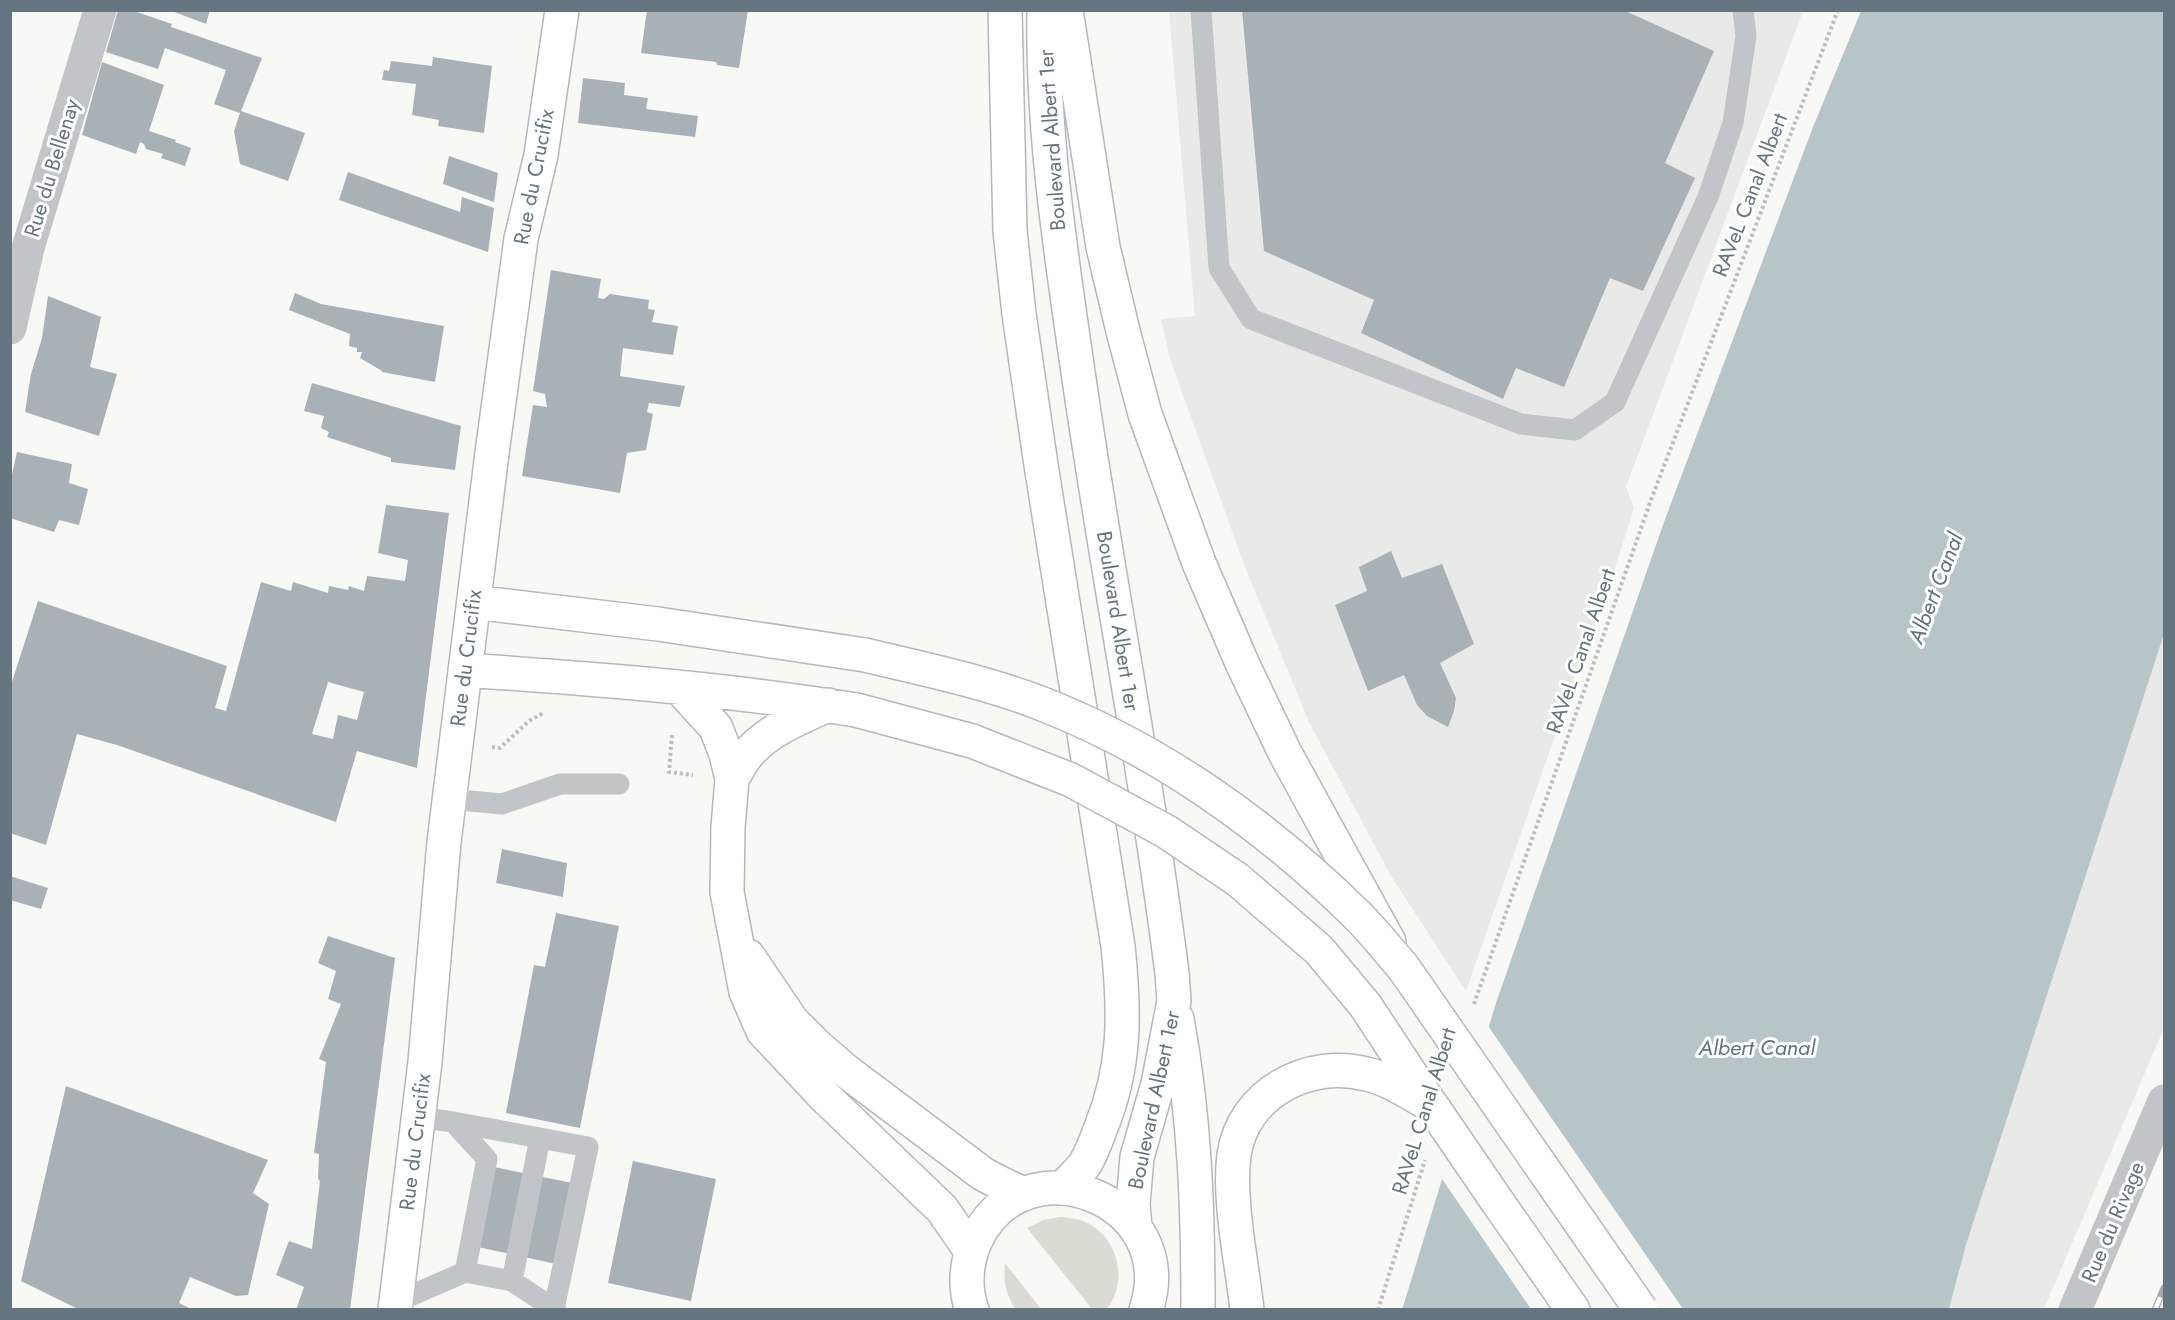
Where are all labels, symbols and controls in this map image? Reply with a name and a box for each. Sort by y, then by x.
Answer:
street label: Boulevard Albert 1er [1031,47,1073,232]
street label: Rue du Bellenay [17,95,87,241]
street label: Rue du Crucifix [506,106,562,247]
street label: RAVeL Canal Albert [1705,109,1795,281]
water label: Albert Canal [1899,527,1971,649]
street label: Boulevard Albert 1er [1089,529,1147,714]
street label: RAVeL Canal Albert [1539,564,1623,738]
street label: Rue du Crucifix [443,588,489,728]
street label: Boulevard Albert 1er [1120,1007,1188,1192]
street label: RAVeL Canal Albert [1384,1024,1464,1198]
water label: Albert Canal [1698,1031,1816,1063]
street label: Rue du Crucifix [392,1072,438,1212]
street label: Rue du Rivage [2074,1157,2152,1287]

